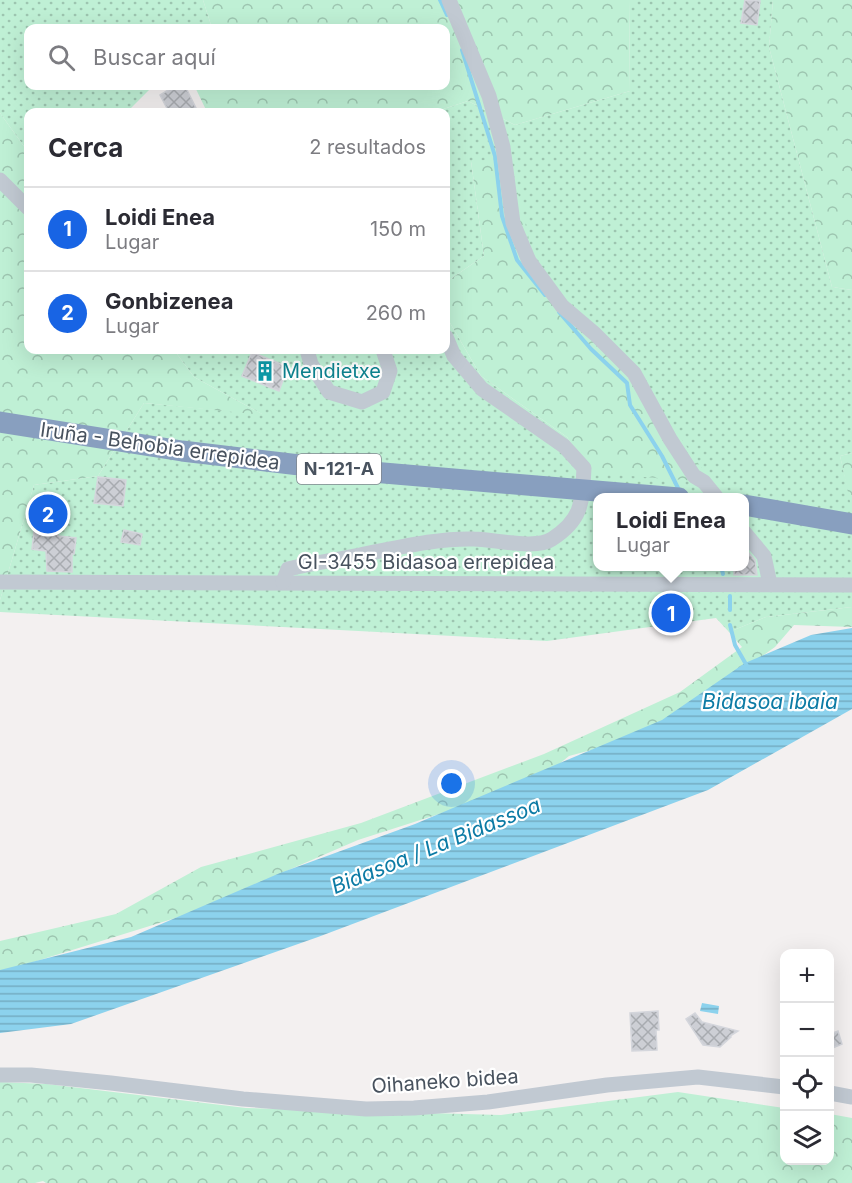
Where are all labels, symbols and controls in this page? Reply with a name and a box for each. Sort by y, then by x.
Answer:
search box [24,24,450,90]
icon: search [45,41,78,74]
text: Buscar aquí [93,44,216,70]
text: Cerca [48,132,123,163]
text: 2 resultados [309,135,426,159]
text: Loidi Enea [105,204,215,230]
text: 1 [63,217,72,241]
text: 150 m [370,217,426,241]
text: Lugar [105,230,159,254]
text: Gonbizenea [105,288,234,314]
text: 2 [61,301,74,325]
text: 260 m [366,301,426,325]
text: Lugar [105,314,159,338]
building icon: Mendietxe [253,359,277,383]
place label: Mendietxe [282,359,381,383]
street label: Iruña - Behobia errepidea [39,417,281,475]
road number: N-121-A [297,454,381,484]
pin: 2 [28,492,68,536]
popup [593,493,749,571]
text: Loidi Enea [616,507,726,533]
text: Lugar [616,533,670,557]
street label: GI-3455 Bidasoa errepidea [298,550,554,574]
pin: 1 [652,590,690,636]
water label: Bidasoa ibaia [702,689,838,714]
your location [437,769,466,798]
water label: Bidasoa / La Bidassoa [328,792,544,899]
map controls [780,949,834,1165]
button: + [780,949,834,1003]
button: − [780,1003,834,1057]
button: locate [780,1057,834,1111]
street label: Oihaneko bidea [371,1064,519,1098]
button: layers [780,1111,834,1165]

